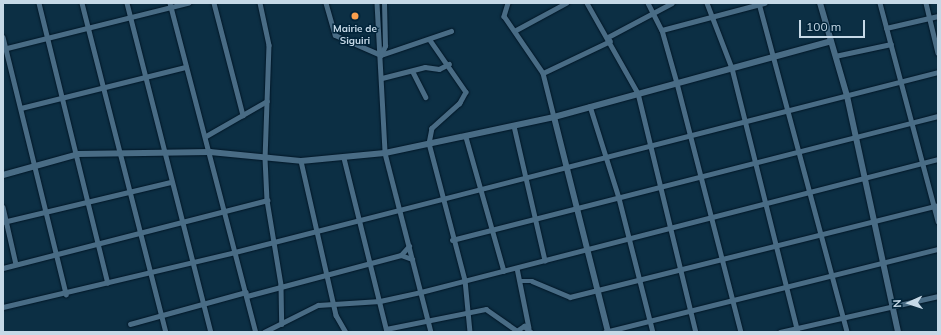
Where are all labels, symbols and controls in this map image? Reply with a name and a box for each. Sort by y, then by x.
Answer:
marker: Mairie de Siguiri [350,11,360,21]
scale bar [801,12,867,38]
text: 100 m [806,19,841,34]
place label: Mairie de Siguiri [333,22,377,46]
north arrow [889,283,929,323]
text: N [890,299,904,308]

